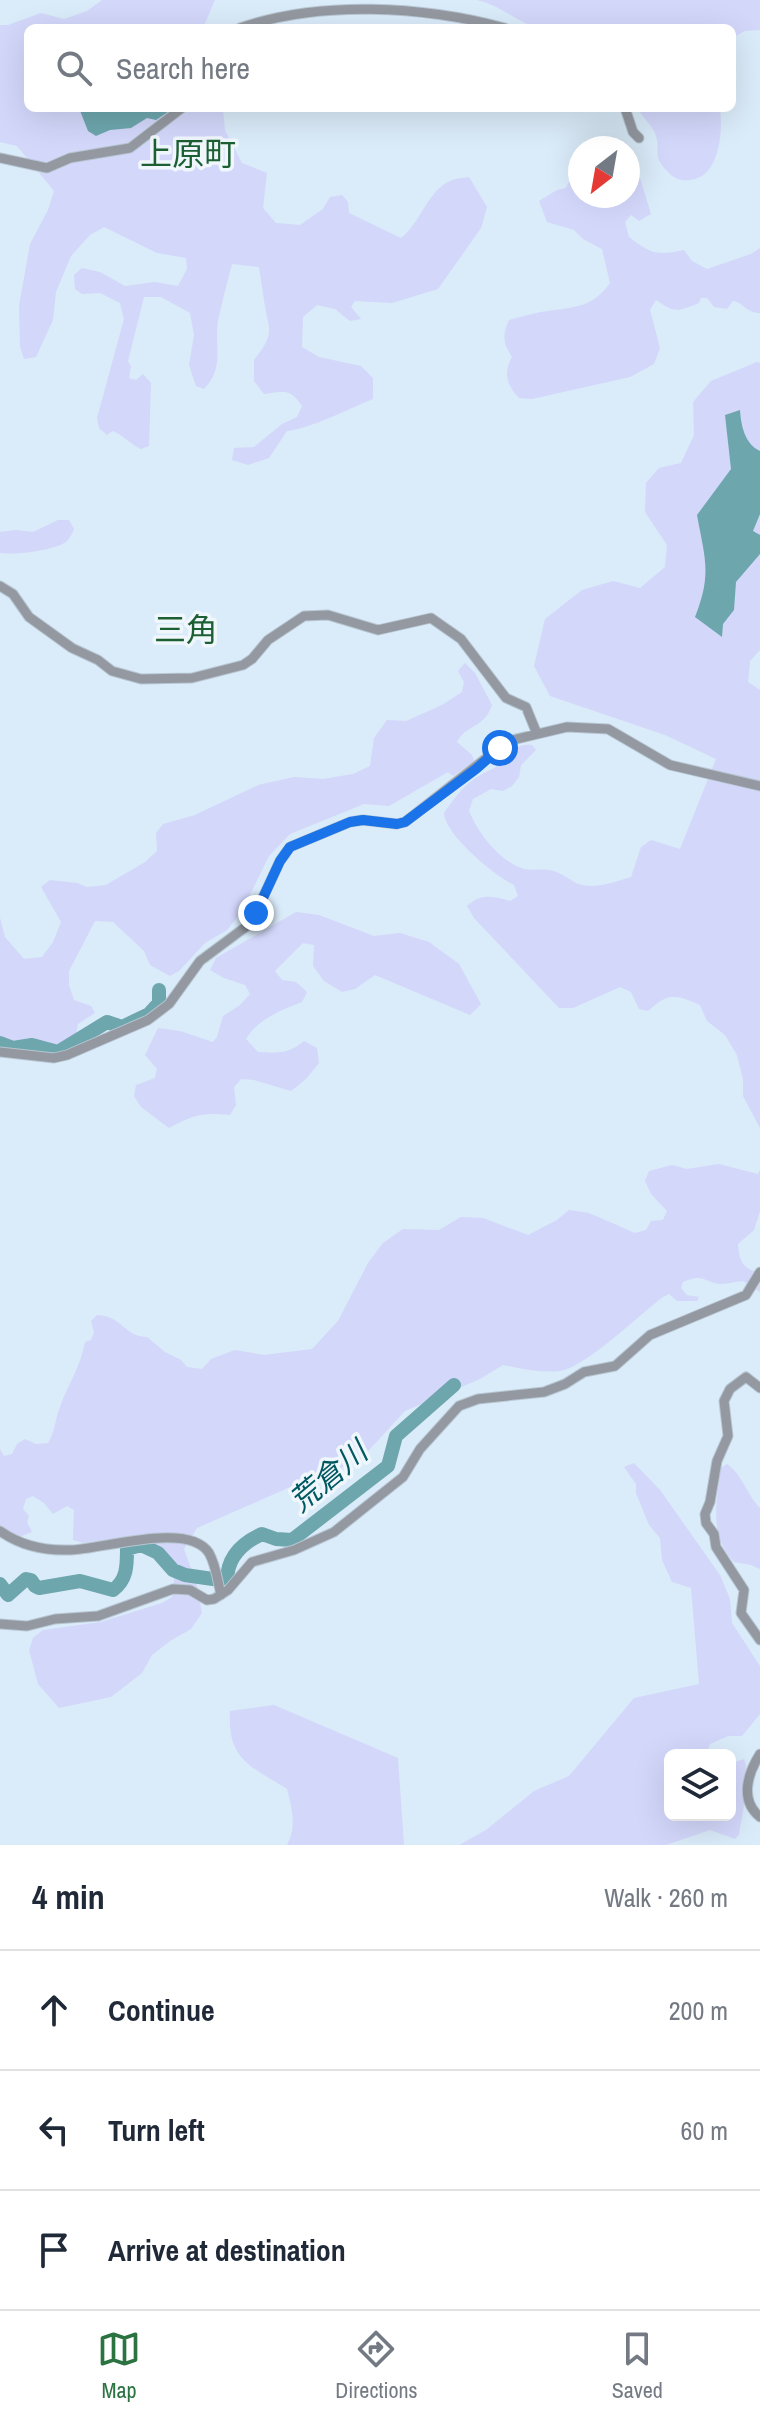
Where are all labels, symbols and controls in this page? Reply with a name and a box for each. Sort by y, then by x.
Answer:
search box [24,24,736,112]
icon: search [52,46,96,90]
text: Search here [116,48,250,88]
district label: 上原町 [140,132,236,175]
north arrow [568,136,640,208]
district label: 三角 [154,608,218,651]
route start [482,730,518,766]
route end [238,895,274,931]
water label: 荒倉川 [281,1430,378,1520]
map controls [664,1749,736,1821]
button: layers [664,1749,736,1821]
text: 4 min [32,1874,105,1920]
text: Walk · 260 m [604,1880,728,1915]
icon: ahead [32,1988,76,2032]
text: Continue [108,1990,215,2030]
text: 200 m [669,1993,728,2028]
icon: left [32,2108,76,2152]
text: Turn left [108,2110,205,2150]
text: 60 m [681,2113,728,2148]
icon: arrive [32,2228,76,2272]
text: Arrive at destination [108,2230,346,2270]
tab: Map [97,2327,141,2405]
tab: Directions [335,2327,418,2405]
tab: Saved [612,2327,663,2405]

